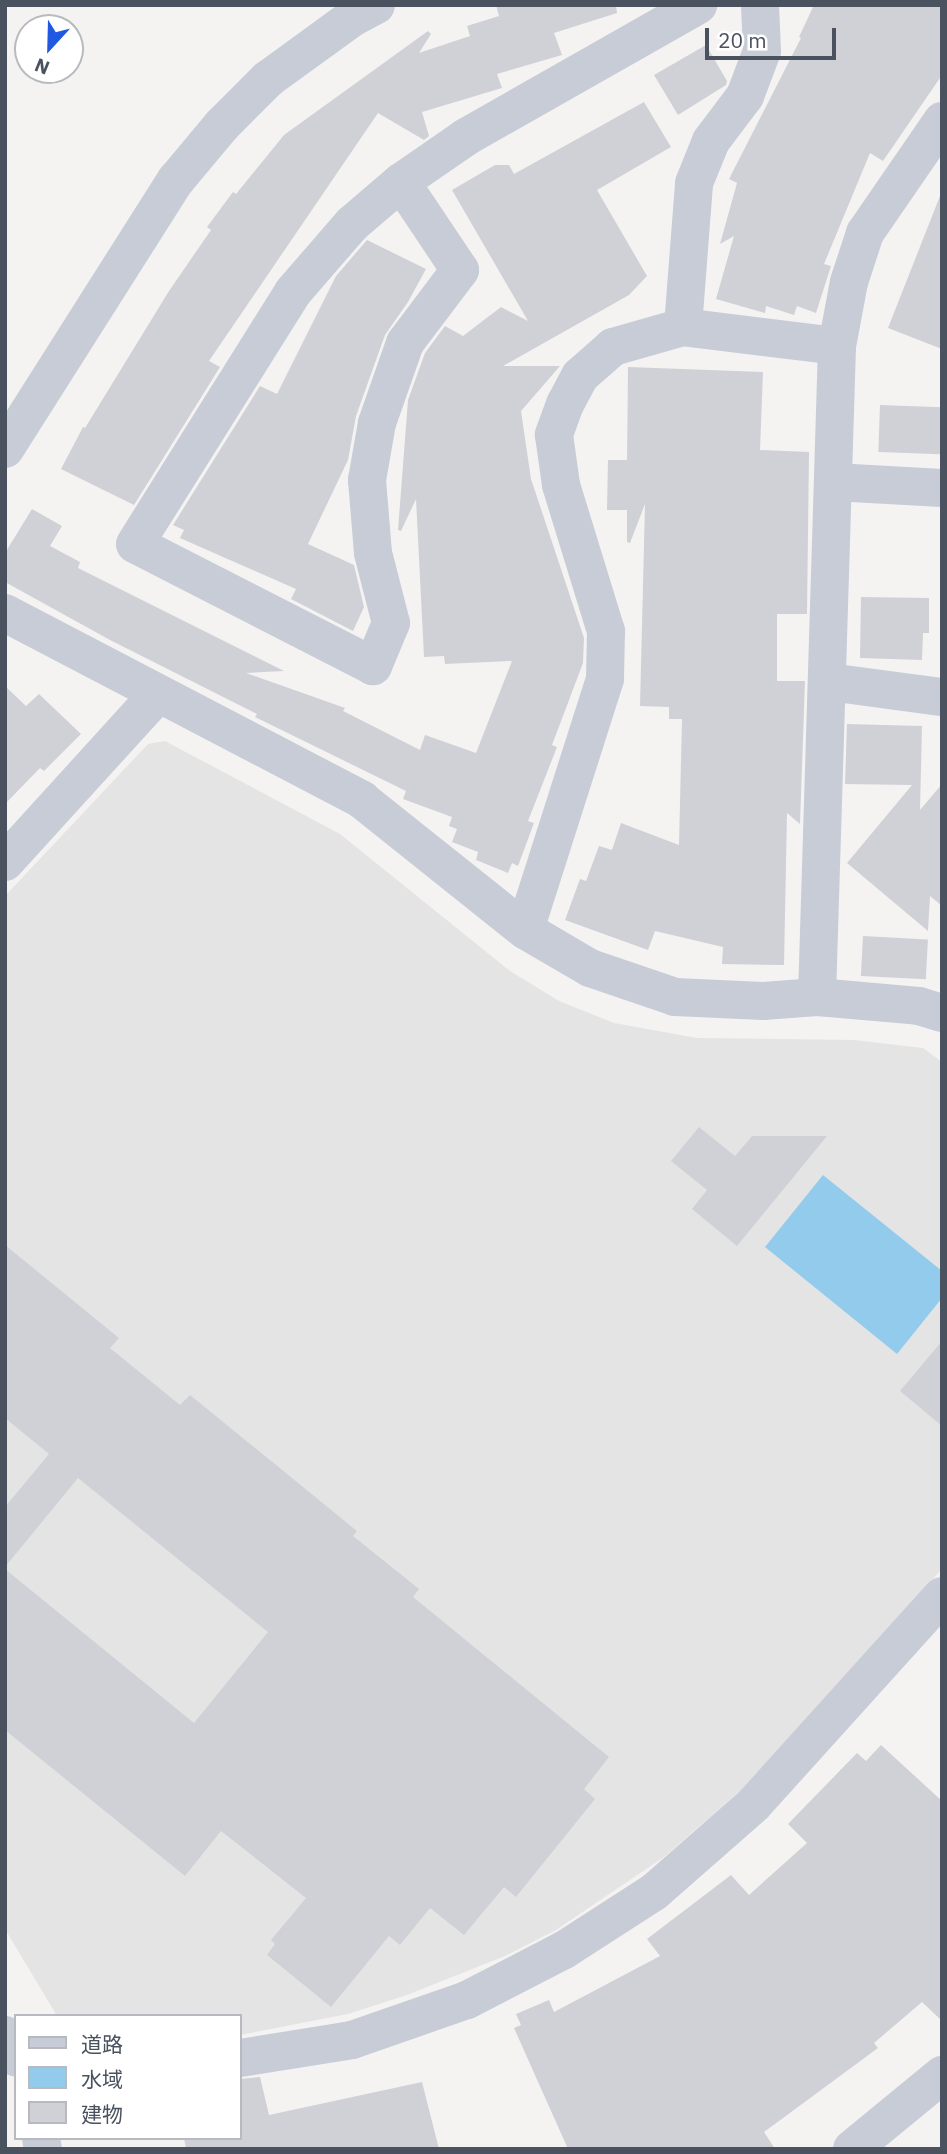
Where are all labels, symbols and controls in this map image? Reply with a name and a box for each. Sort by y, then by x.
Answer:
north arrow [14,14,84,84]
scale bar [709,14,840,58]
text: 20 m [718,26,767,54]
text: N [31,53,53,80]
legend [14,2014,242,2140]
text: 道路 [81,2030,123,2058]
text: 水域 [81,2065,123,2093]
text: 建物 [81,2100,123,2128]

